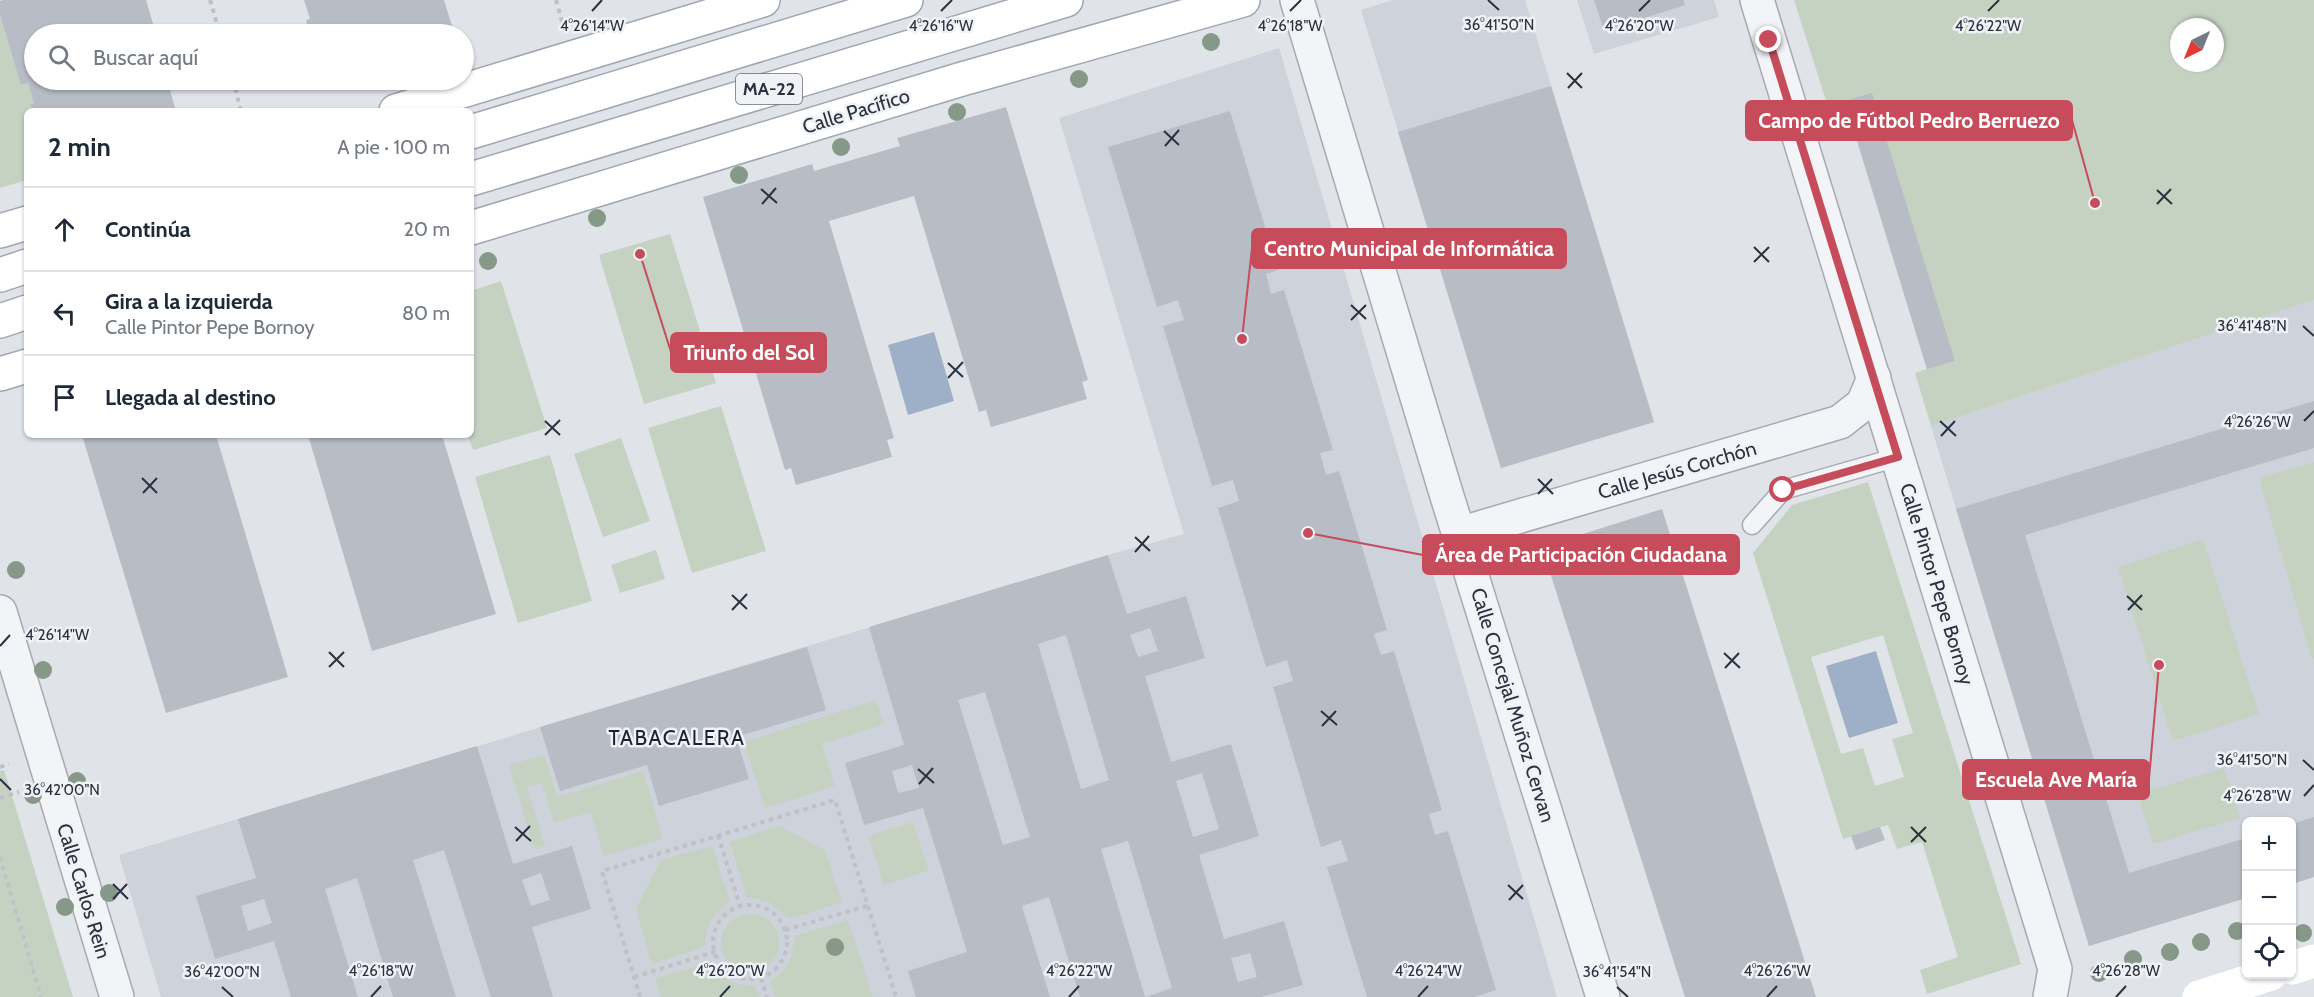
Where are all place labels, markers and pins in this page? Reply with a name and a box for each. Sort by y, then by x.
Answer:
callout: Campo de Fútbol Pedro Berruezo [1746,101,2072,140]
callout: Centro Municipal de Informática [1252,229,1566,268]
callout: Triunfo del Sol [671,333,826,372]
callout: Área de Participación Ciudadana [1423,535,1739,574]
callout: Escuela Ave María [1963,760,2149,799]

